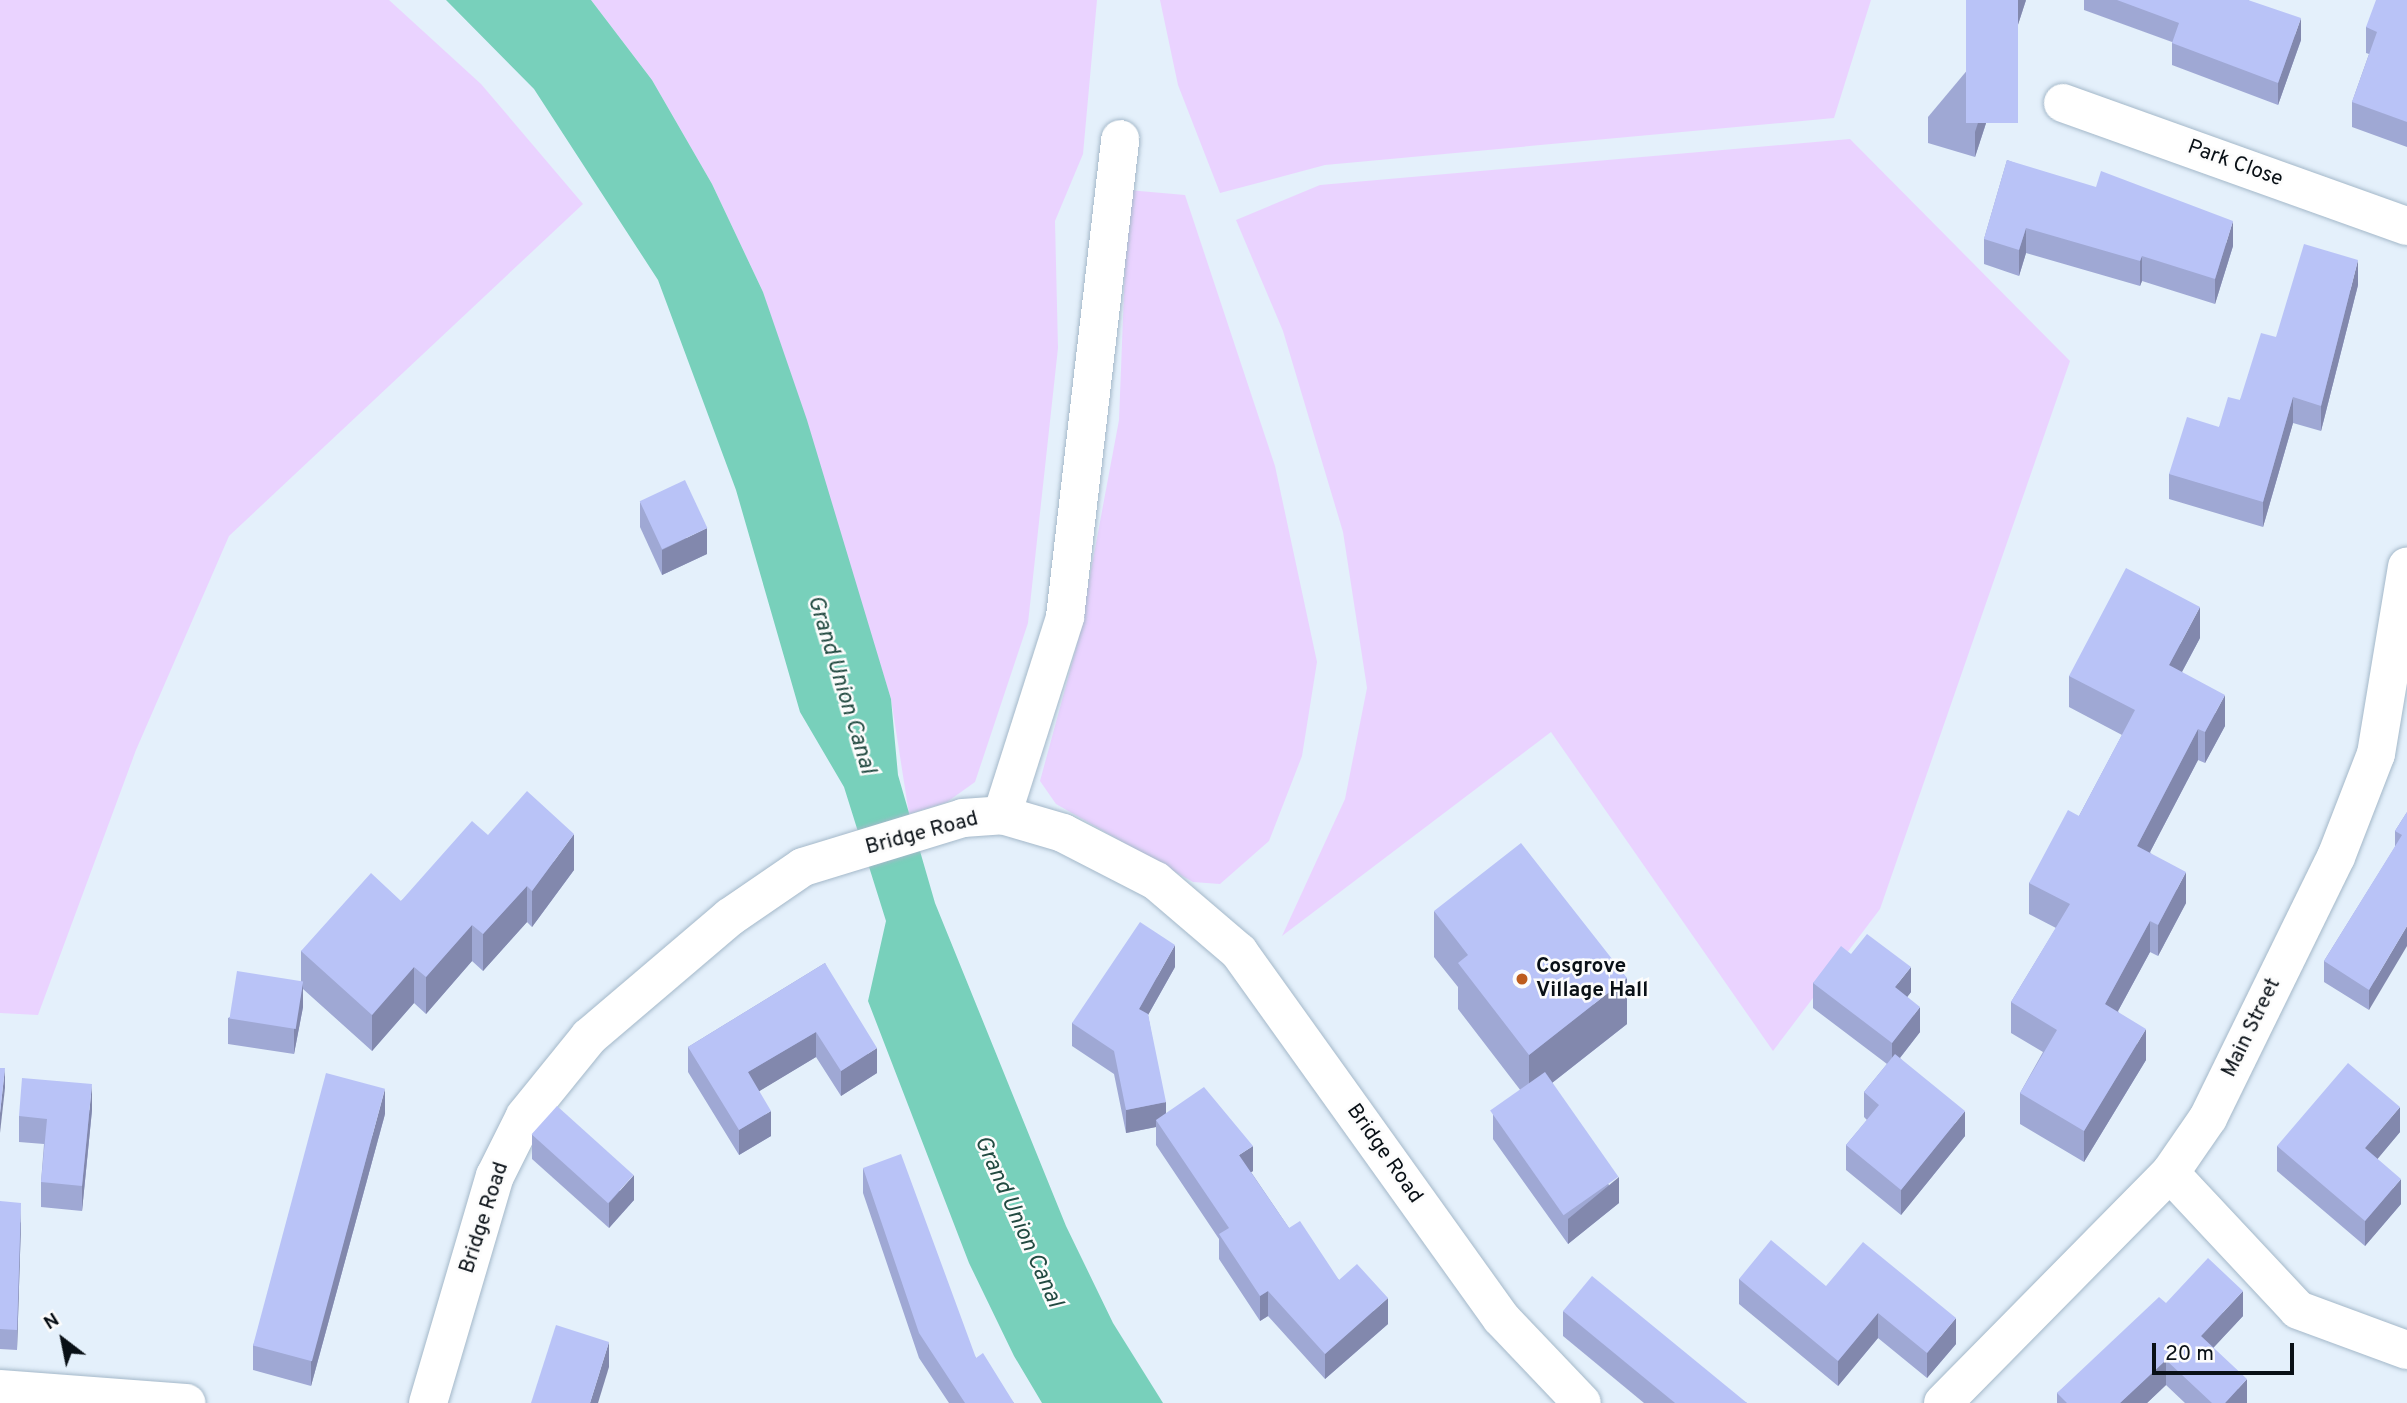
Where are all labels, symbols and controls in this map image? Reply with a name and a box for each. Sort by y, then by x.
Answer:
street label: Park Close [2184,135,2286,193]
water label: Grand Union Canal [800,592,880,778]
street label: Bridge Road [863,807,981,861]
place label: Cosgrove Village Hall [1536,954,1648,1004]
marker: Cosgrove Village Hall [1514,971,1530,987]
street label: Main Street [2217,974,2287,1082]
street label: Bridge Road [1341,1099,1427,1209]
water label: Grand Union Canal [967,1132,1067,1312]
street label: Bridge Road [455,1159,515,1277]
north arrow [28,1305,98,1375]
text: N [40,1308,64,1336]
scale bar [2155,1330,2297,1374]
text: 20 m [2165,1341,2214,1368]

